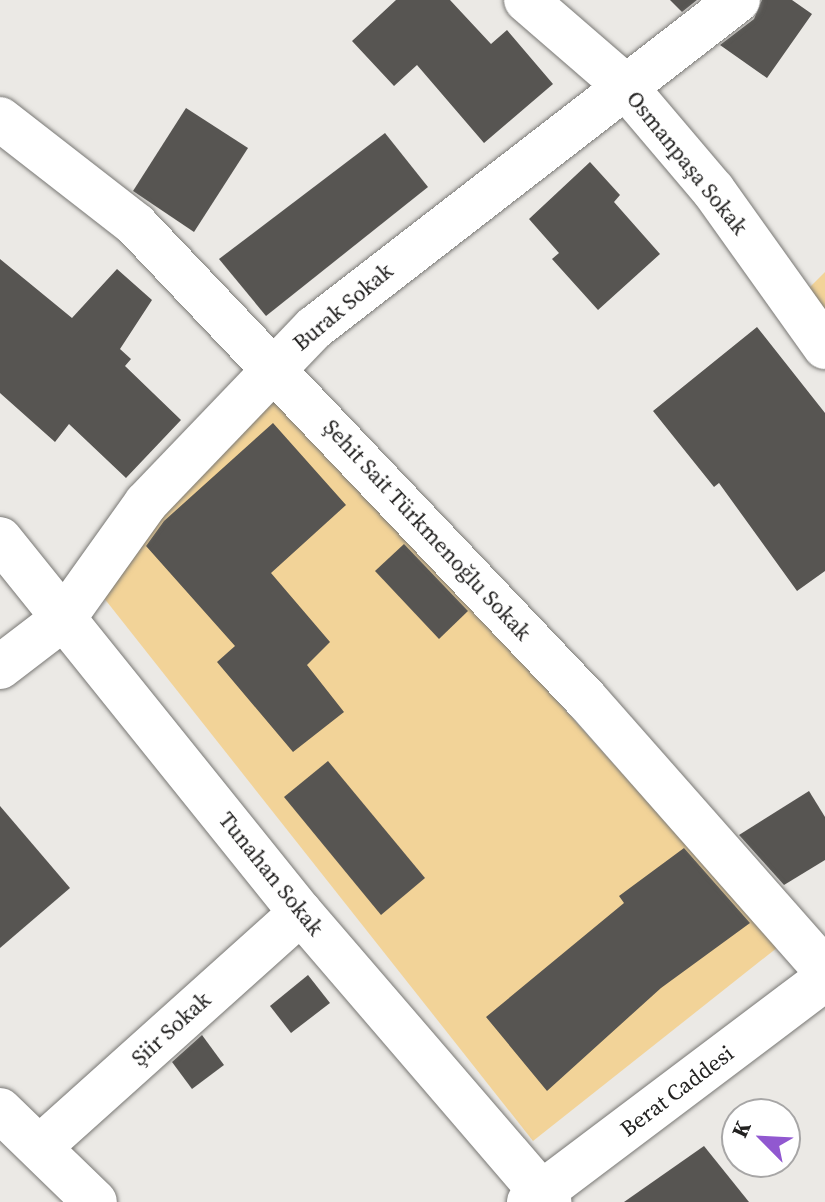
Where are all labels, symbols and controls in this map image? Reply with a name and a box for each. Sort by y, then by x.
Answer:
street label: Osmanpaşa Sokak [621,86,753,240]
street label: Burak Sokak [288,258,398,356]
street label: Şehit Sait Türkmenoğlu Sokak [318,414,536,646]
street label: Tunahan Sokak [213,807,329,941]
street label: Şiir Sokak [126,987,216,1071]
street label: Berat Caddesi [615,1040,739,1142]
north arrow [721,1098,801,1178]
text: K [724,1116,758,1142]

